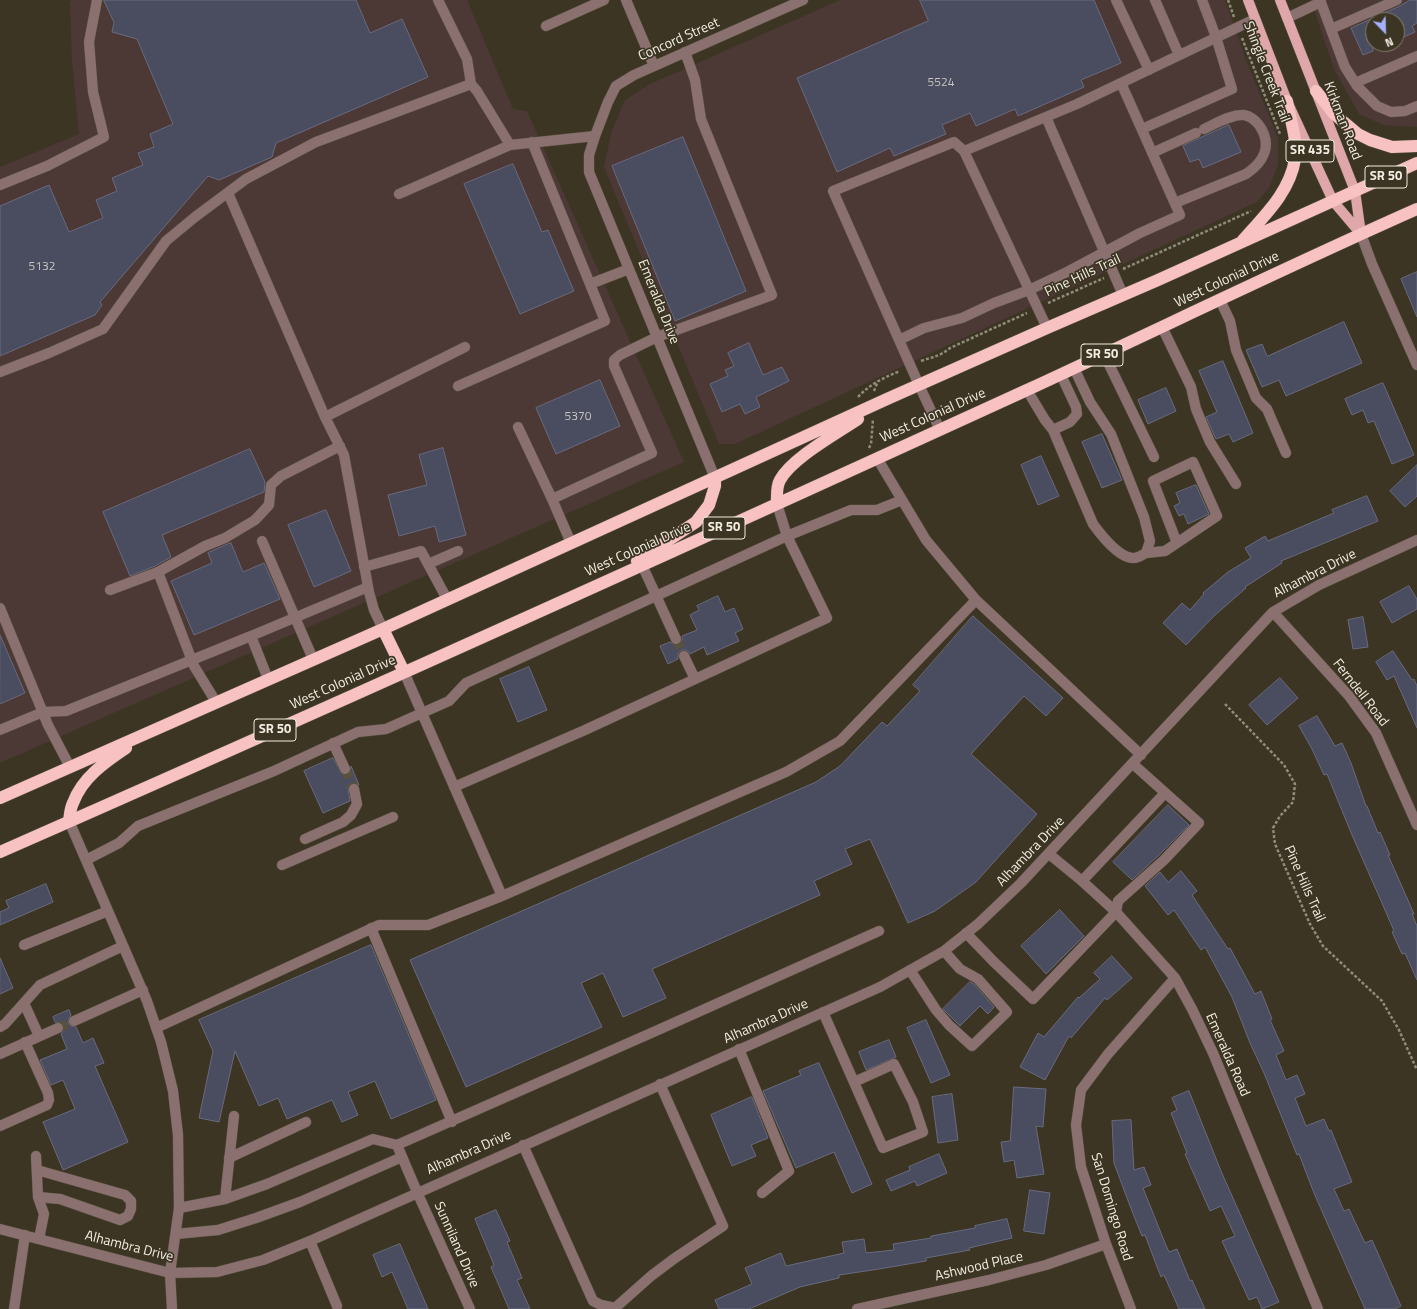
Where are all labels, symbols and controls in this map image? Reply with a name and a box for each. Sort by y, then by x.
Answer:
north arrow [1365,12,1405,52]
street label: Concord Street [636,15,722,65]
street label: Shingle Creek Trail [1239,19,1293,125]
text: N [1383,33,1396,51]
house number: 5524 [928,76,954,90]
street label: Kirkman Road [1319,80,1365,162]
road number: SR 435 [1286,140,1334,162]
road number: SR 50 [1365,166,1407,188]
street label: West Colonial Drive [1172,248,1282,312]
street label: Pine Hills Trail [1042,251,1124,301]
street label: Emeralda Drive [633,257,683,347]
house number: 5132 [29,260,55,274]
road number: SR 50 [1081,344,1123,366]
street label: West Colonial Drive [878,385,988,447]
house number: 5370 [565,410,591,424]
road number: SR 50 [703,517,745,539]
street label: West Colonial Drive [583,519,693,581]
street label: Alhambra Drive [1271,546,1359,602]
street label: West Colonial Drive [288,652,398,714]
street label: Ferndell Road [1328,656,1392,730]
road number: SR 50 [254,719,296,741]
street label: Alhambra Drive [993,814,1069,890]
street label: Pine Hills Trail [1280,843,1328,925]
street label: Alhambra Drive [721,996,811,1048]
street label: Emeralda Road [1201,1011,1253,1099]
street label: Alhambra Drive [424,1127,514,1179]
street label: San Domingo Road [1087,1151,1135,1263]
street label: Sunniland Drive [430,1200,482,1290]
street label: Alhambra Drive [83,1228,175,1266]
street label: Ashwood Place [933,1249,1025,1285]

